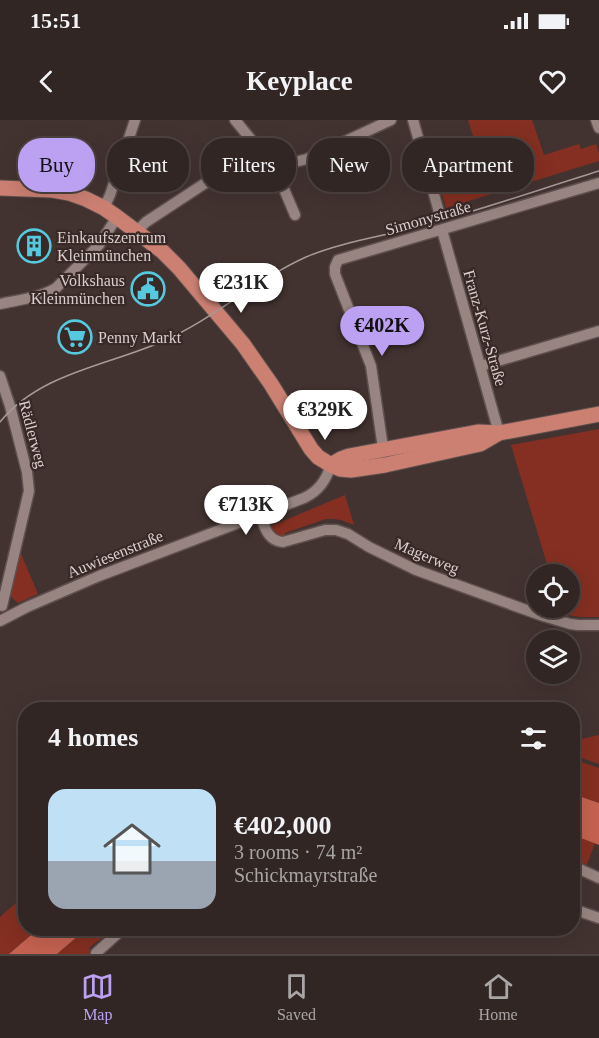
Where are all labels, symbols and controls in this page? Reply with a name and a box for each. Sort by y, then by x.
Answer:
text: 15:51 [30,8,81,33]
icon: back [30,65,63,98]
icon: heart [536,65,569,98]
text: Keyplace [246,66,353,96]
chip: Buy [18,138,95,192]
chip: Rent [107,138,189,192]
chip: Filters [201,138,296,192]
chip: New [308,138,390,192]
chip: Apartment [402,138,534,192]
street label: Simonystraße [383,198,473,239]
building icon: Einkaufszentrum Kleinmünchen [16,228,52,264]
place label: Einkaufszentrum Kleinmünchen [57,229,167,264]
pin: €231K [199,263,283,314]
street label: Franz-Kurz-Straße [460,268,510,388]
public building icon: Volkshaus Kleinmünchen [130,271,166,307]
text: €231K [213,271,269,293]
place label: Volkshaus Kleinmünchen [31,272,125,307]
pin: €402K [340,306,424,357]
text: €402K [354,314,410,336]
supermarket icon: Penny Markt [57,319,93,355]
place label: Penny Markt [98,329,182,347]
pin: €329K [283,390,367,441]
street label: Rädlerweg [15,398,50,470]
text: €329K [297,398,353,420]
pin: €713K [204,485,288,536]
text: €713K [218,493,274,515]
street label: Auwiesenstraße [64,527,166,581]
street label: Magerweg [392,535,462,578]
map controls [526,564,580,684]
button: locate [526,564,580,618]
button: layers [526,630,580,684]
icon: filters [517,722,550,755]
text: 4 homes [48,723,138,752]
text: €402,000 [234,811,332,840]
icon: home [96,813,168,885]
text: 3 rooms · 74 m² [234,841,362,863]
text: Schickmayrstraße [234,864,377,886]
tab: Map [81,970,114,1024]
tab: Saved [277,970,316,1024]
tab: Home [479,970,518,1024]

